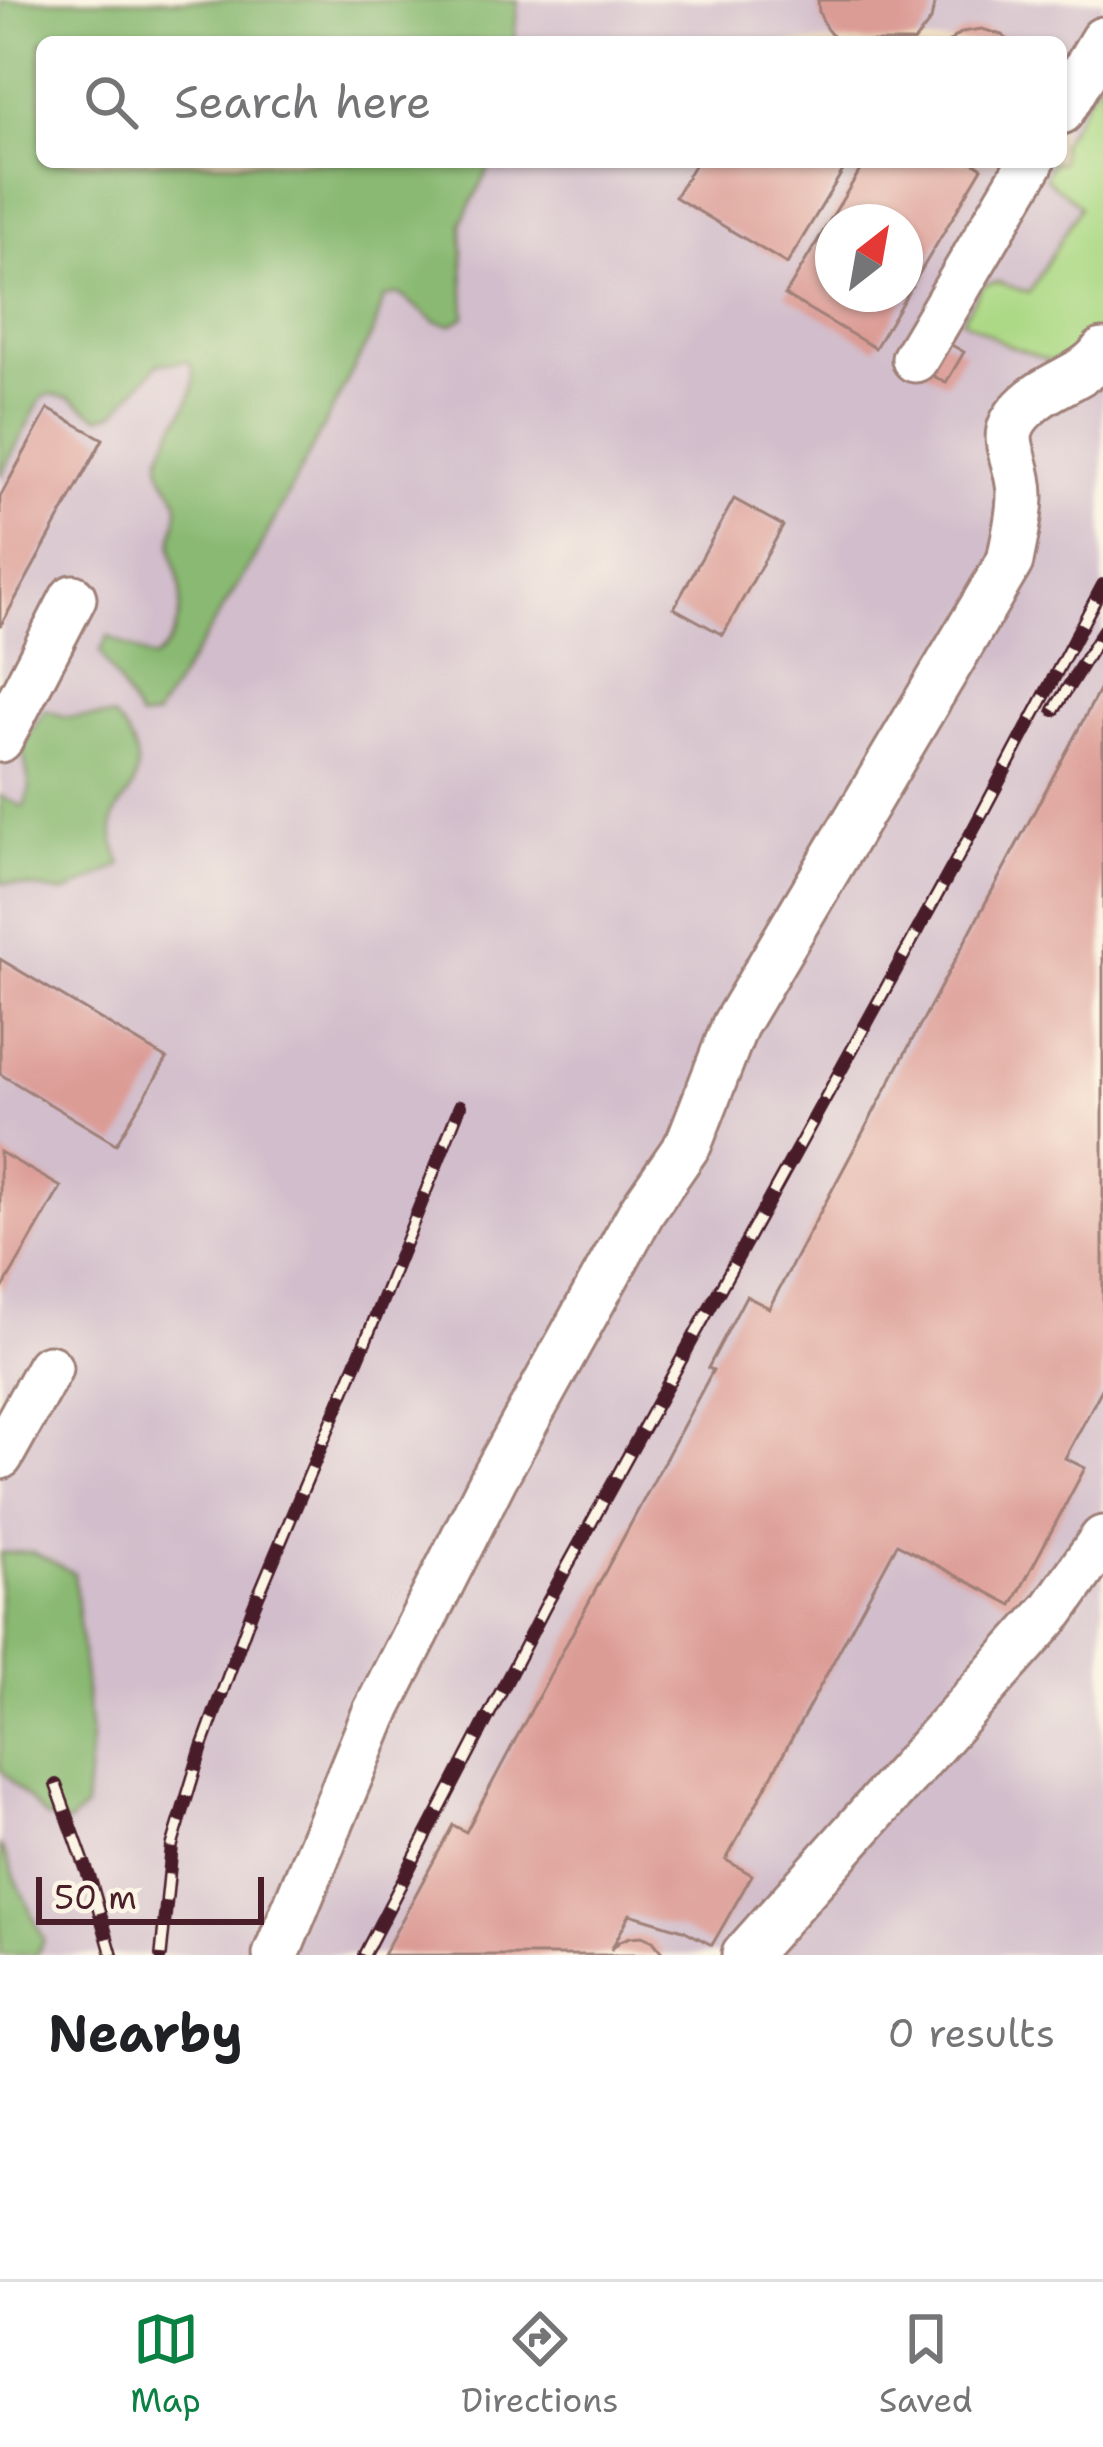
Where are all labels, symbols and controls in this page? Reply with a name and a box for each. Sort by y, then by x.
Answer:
search box [36,36,1067,168]
icon: search [78,69,144,135]
text: Search here [174,72,431,132]
north arrow [815,204,923,312]
scale bar [36,1871,264,1924]
text: 50 m [54,1875,137,1920]
text: Nearby [48,1999,243,2067]
text: 0 results [888,2007,1055,2059]
tab: Map [130,2306,201,2423]
tab: Directions [461,2306,619,2423]
tab: Saved [879,2306,973,2423]

